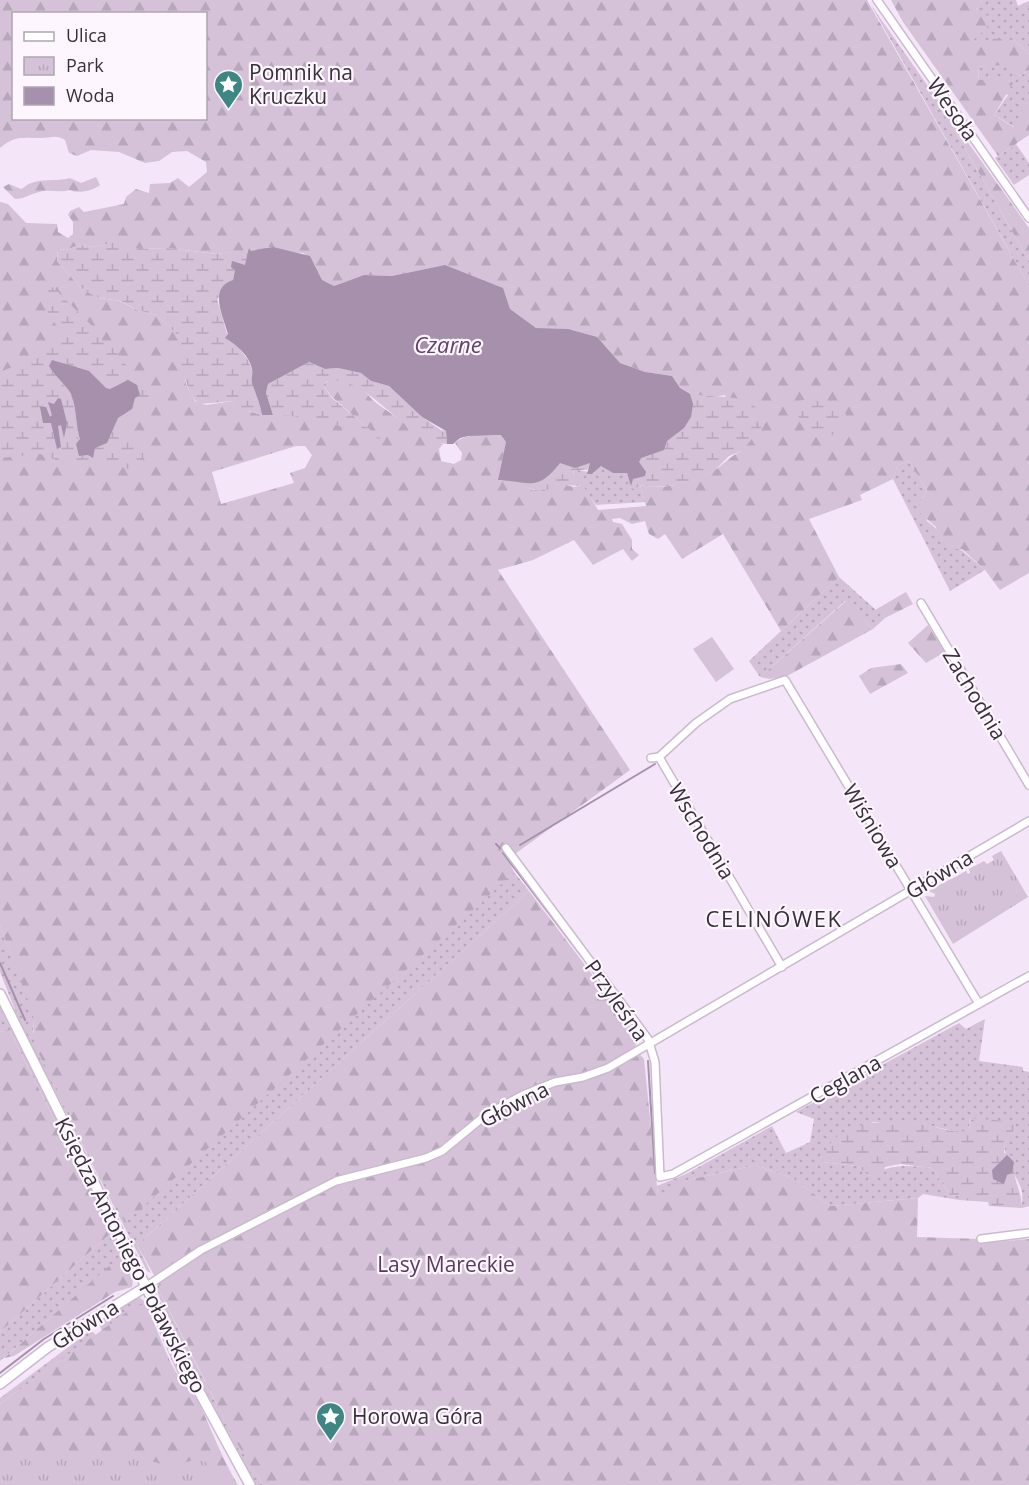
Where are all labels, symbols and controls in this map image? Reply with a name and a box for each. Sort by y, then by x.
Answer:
legend [12,12,207,120]
text: Ulica [66,23,107,47]
text: Park [66,53,104,77]
place label: Pomnik na Kruczku [249,58,353,110]
place icon: Pomnik na Kruczku [212,68,244,110]
street label: Wesoła [921,72,985,146]
text: Woda [66,83,114,107]
water label: Czarne [414,329,482,359]
street label: Zachodnia [937,643,1013,745]
street label: Wschodnia [662,778,742,884]
street label: Wiśniowa [837,779,909,873]
street label: Główna [900,843,978,905]
district label: CELINÓWEK [706,903,842,933]
street label: Przyleśna [579,954,655,1046]
street label: Ceglana [804,1048,886,1110]
street label: Główna [475,1075,553,1133]
street label: Księdza Antoniego Poławskiego [49,1112,213,1398]
park label: Lasy Mareckie [377,1250,515,1278]
street label: Główna [46,1293,124,1355]
place icon: Horowa Góra [315,1400,347,1442]
place label: Horowa Góra [352,1402,483,1430]

